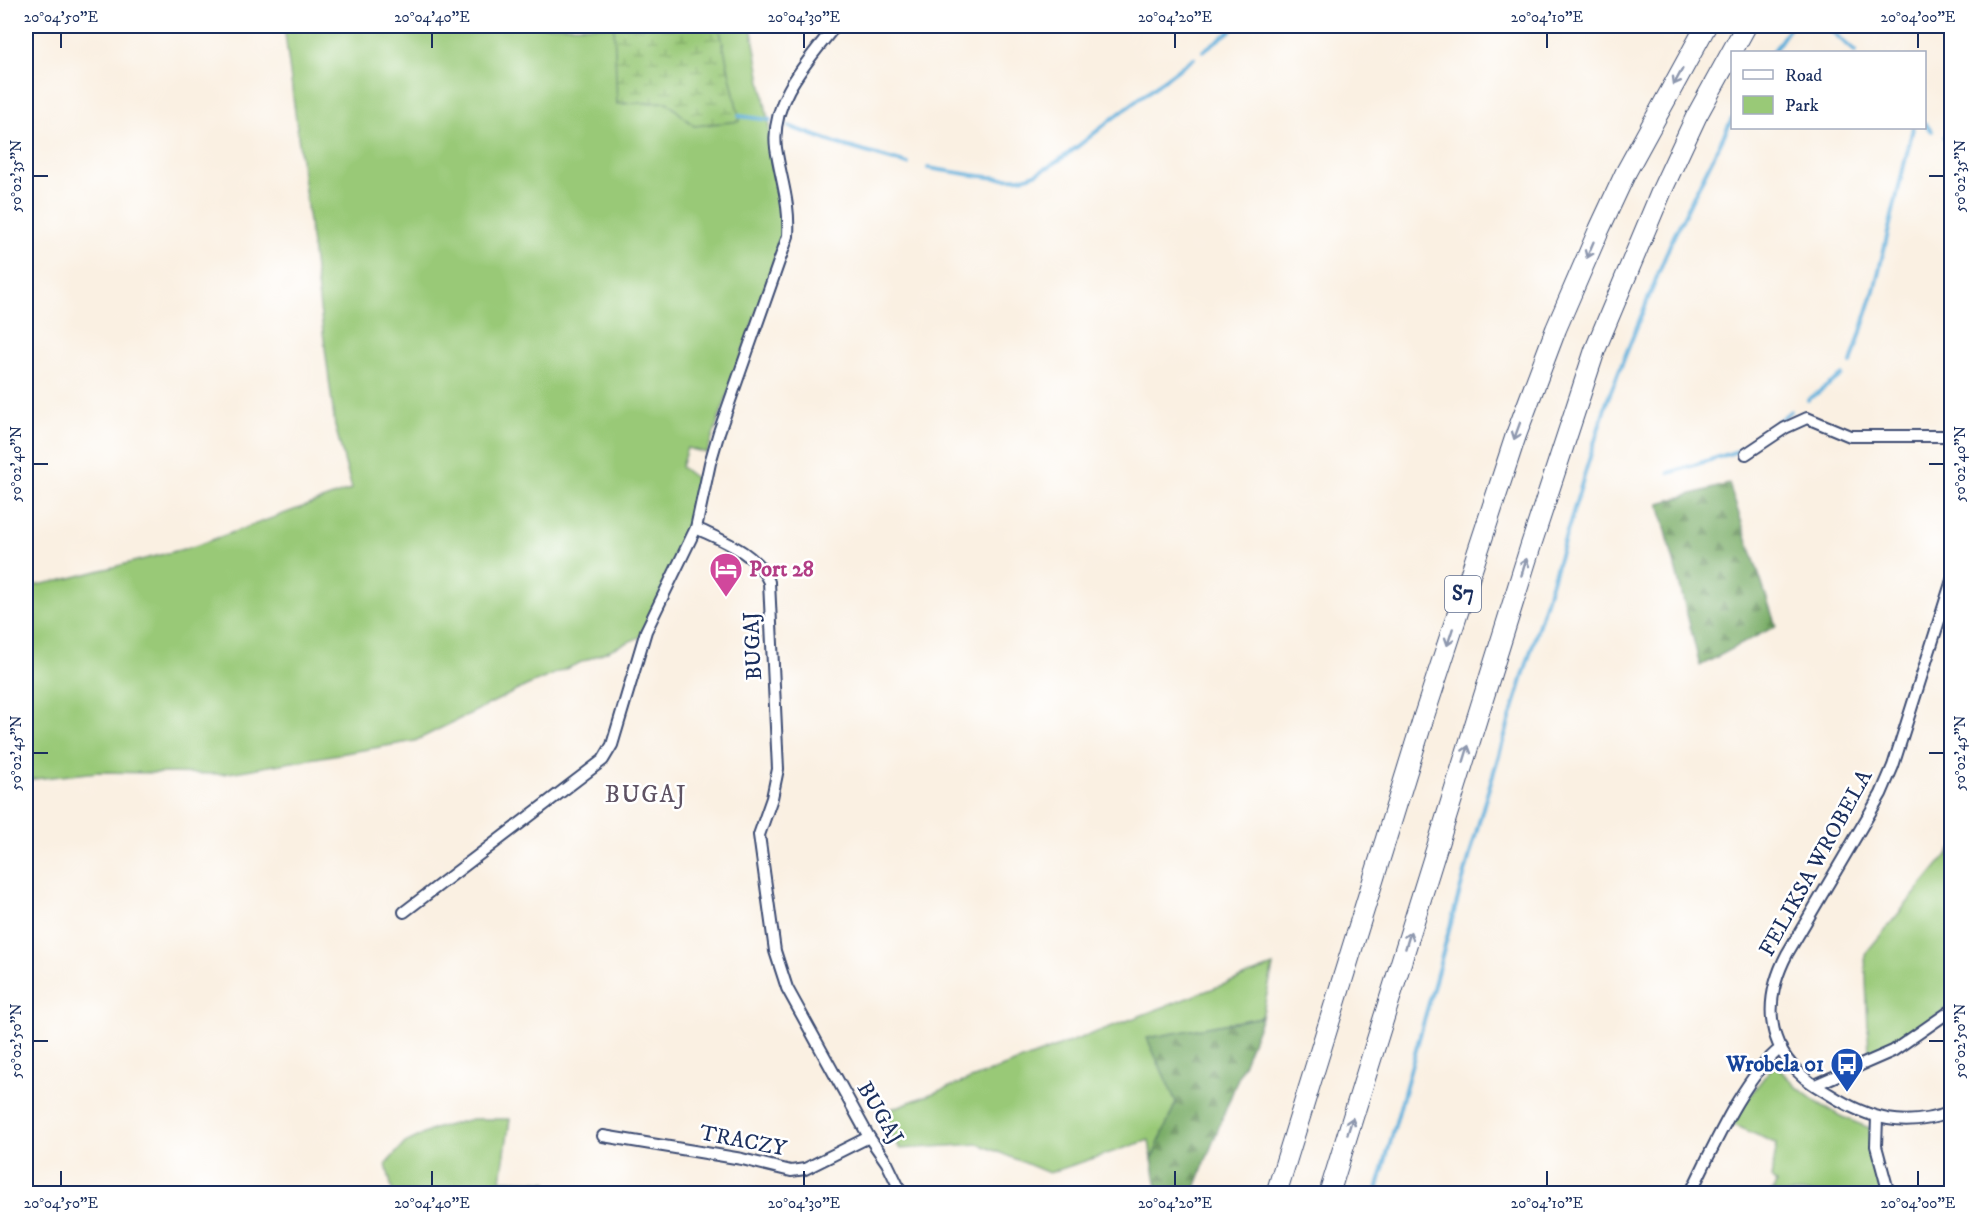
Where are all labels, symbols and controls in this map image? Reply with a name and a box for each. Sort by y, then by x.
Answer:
text: 20°04'50"E [24,8,99,27]
text: 20°04'40"E [394,8,470,27]
text: 20°04'30"E [768,8,841,27]
text: 20°04'20"E [1138,8,1213,27]
text: 20°04'10"E [1511,8,1584,27]
text: 20°04'00"E [1881,8,1956,27]
legend [1731,51,1926,129]
text: Road [1785,65,1822,87]
one-way arrow [1672,68,1684,85]
text: Park [1785,95,1819,117]
text: 50°02'35"N [7,140,26,212]
text: 50°02'35"N [1951,140,1970,212]
one-way arrow [1584,241,1595,259]
one-way arrow [1511,421,1522,440]
text: 50°02'40"N [7,426,26,502]
text: 50°02'40"N [1951,426,1970,502]
hotel icon: Port 28 [708,551,744,598]
place label: Port 28 [749,556,814,583]
one-way arrow [1519,558,1530,577]
road number: S7 [1445,576,1481,612]
street label: BUGAJ [738,611,768,681]
one-way arrow [1444,627,1455,646]
text: 50°02'45"N [7,715,26,791]
text: 50°02'45"N [1951,715,1970,791]
one-way arrow [1461,745,1472,764]
street label: FELIKSA WROBELA [1753,764,1879,961]
district label: BUGAJ [605,780,687,810]
one-way arrow [1403,931,1414,950]
text: 50°02'50"N [7,1004,26,1078]
text: 50°02'50"N [1951,1004,1970,1078]
bus stop icon: Wrobela 01 [1829,1046,1865,1093]
place label: Wrobela 01 [1725,1051,1824,1078]
street label: BUGAJ [851,1077,909,1149]
one-way arrow [1345,1117,1356,1136]
street label: TRACZY [697,1119,790,1163]
text: 20°04'50"E [24,1194,99,1213]
text: 20°04'40"E [394,1194,470,1213]
text: 20°04'30"E [768,1194,841,1213]
text: 20°04'20"E [1138,1194,1213,1213]
text: 20°04'10"E [1511,1194,1584,1213]
text: 20°04'00"E [1881,1194,1956,1213]

